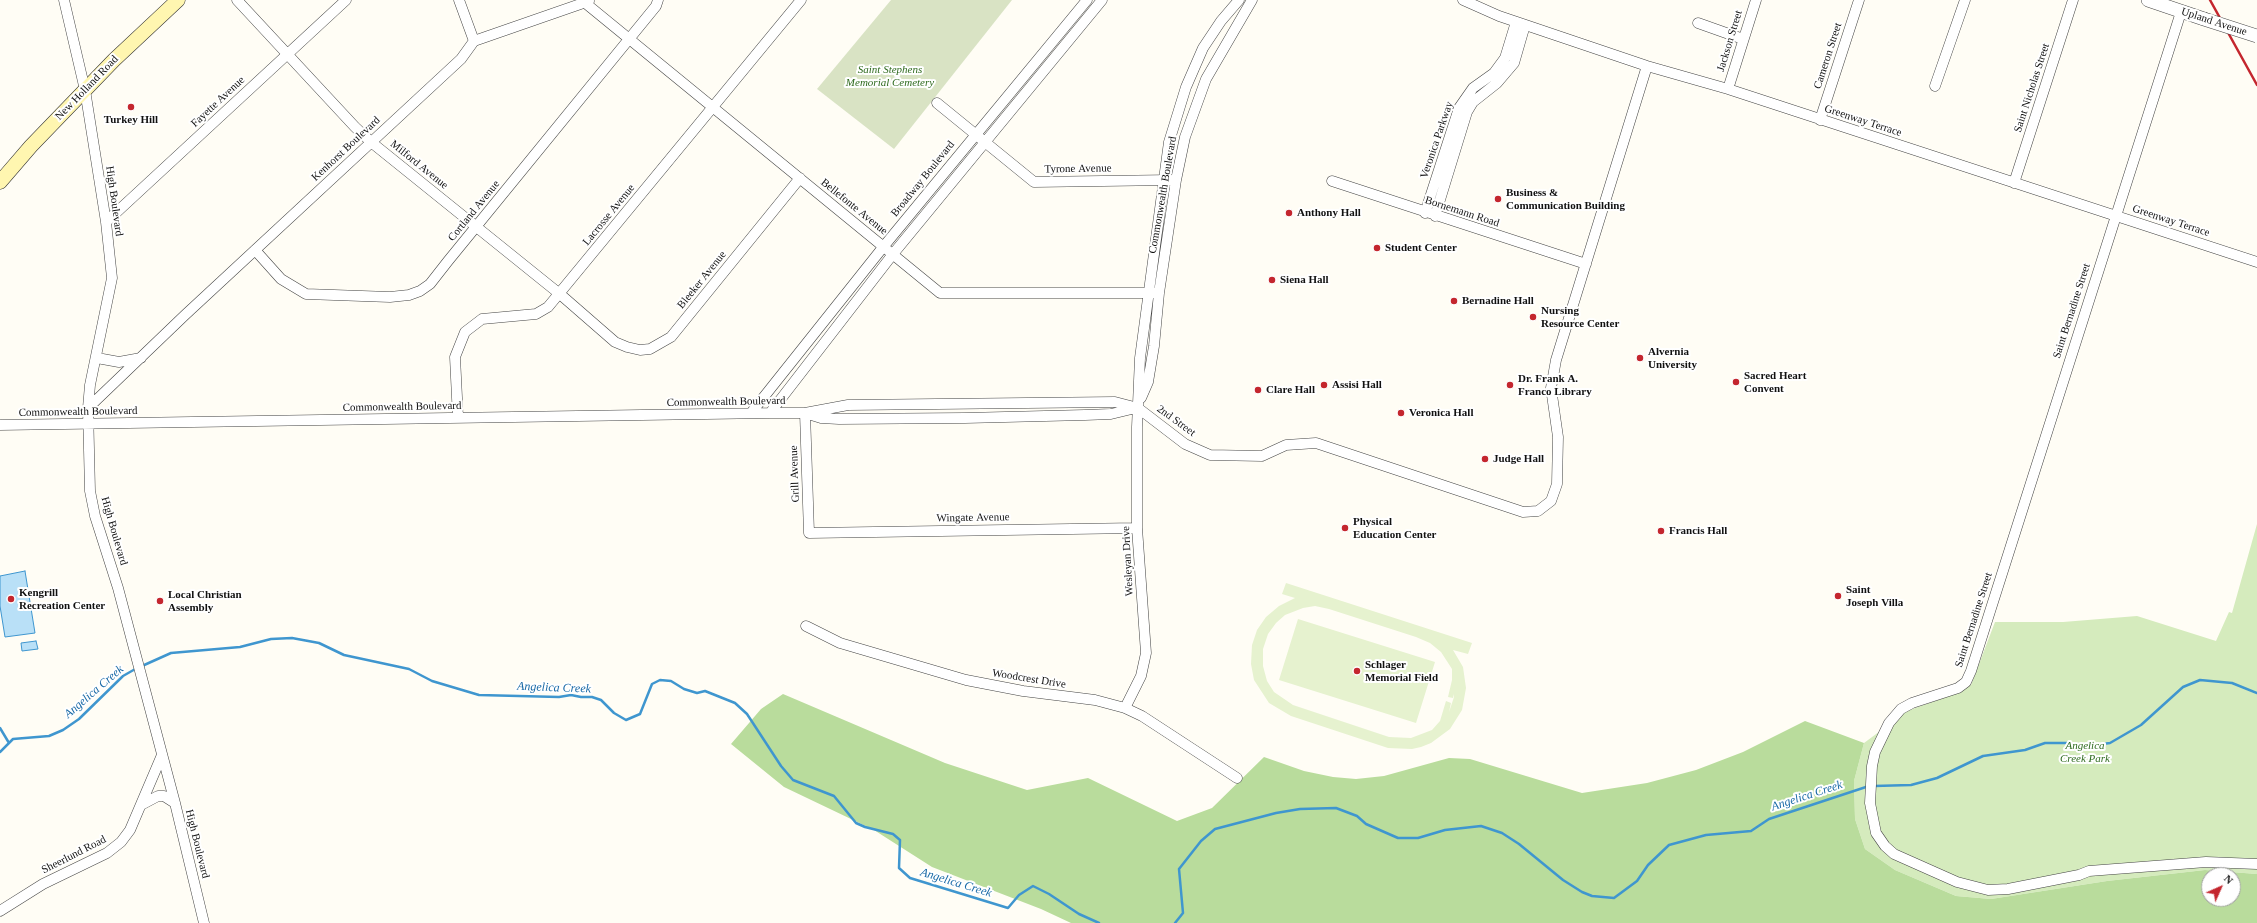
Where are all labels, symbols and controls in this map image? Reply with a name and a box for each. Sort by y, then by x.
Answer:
street label: Upland Avenue [2179,5,2249,39]
street label: Jackson Street [1714,9,1746,73]
street label: Cameron Street [1811,21,1845,91]
street label: Saint Nicholas Street [2011,42,2053,134]
street label: New Holland Road [53,53,121,123]
park label: Saint Stephens Memorial Cemetery [846,63,934,89]
street label: Fayette Avenue [188,74,248,130]
street label: Veronica Parkway [1418,100,1456,180]
marker: Turkey Hill [126,102,136,112]
street label: Greenway Terrace [1823,102,1903,140]
place label: Turkey Hill [104,113,158,127]
street label: Kenhorst Boulevard [309,114,383,184]
street label: Commonwealth Boulevard [1146,135,1180,255]
street label: Milford Avenue [388,138,450,192]
street label: Broadway Boulevard [888,138,958,220]
street label: Tyrone Avenue [1044,162,1112,176]
street label: High Boulevard [103,165,125,237]
street label: Bellefonte Avenue [818,176,890,238]
street label: Cortland Avenue [445,178,503,244]
street label: Lacrosse Avenue [580,182,638,248]
place label: Business & Communication Building [1506,186,1625,212]
street label: Bornemann Road [1423,194,1501,230]
marker: Business & Communication Building [1493,194,1503,204]
street label: Greenway Terrace [2131,202,2211,240]
place label: Anthony Hall [1297,206,1361,220]
marker: Anthony Hall [1284,208,1294,218]
place label: Student Center [1385,241,1457,255]
marker: Student Center [1372,243,1382,253]
street label: Bleeker Avenue [675,249,729,311]
street label: Saint Bernadine Street [2050,262,2094,360]
place label: Siena Hall [1280,273,1329,287]
marker: Siena Hall [1267,275,1277,285]
place label: Bernadine Hall [1462,294,1534,308]
marker: Bernadine Hall [1449,296,1459,306]
place label: Nursing Resource Center [1541,304,1619,330]
marker: Nursing Resource Center [1528,312,1538,322]
place label: Alvernia University [1648,345,1697,371]
marker: Alvernia University [1635,353,1645,363]
place label: Sacred Heart Convent [1744,369,1806,395]
place label: Dr. Frank A. Franco Library [1518,372,1592,398]
marker: Sacred Heart Convent [1731,377,1741,387]
place label: Assisi Hall [1332,378,1382,392]
marker: Assisi Hall [1319,380,1329,390]
marker: Dr. Frank A. Franco Library [1505,380,1515,390]
place label: Clare Hall [1266,383,1315,397]
marker: Clare Hall [1253,385,1263,395]
street label: Commonwealth Boulevard [666,394,786,410]
street label: Commonwealth Boulevard [342,399,462,415]
street label: 2nd Street [1154,402,1198,440]
street label: Commonwealth Boulevard [18,404,138,420]
place label: Veronica Hall [1409,406,1473,420]
marker: Veronica Hall [1396,408,1406,418]
street label: Grill Avenue [787,445,803,503]
place label: Judge Hall [1493,452,1544,466]
marker: Judge Hall [1480,454,1490,464]
street label: High Boulevard [98,495,130,567]
street label: Wingate Avenue [936,511,1010,525]
place label: Physical Education Center [1353,515,1436,541]
marker: Physical Education Center [1340,523,1350,533]
place label: Francis Hall [1669,524,1727,538]
street label: Wesleyan Drive [1120,526,1136,596]
marker: Francis Hall [1656,526,1666,536]
street label: Saint Bernadine Street [1952,571,1996,669]
place label: Saint Joseph Villa [1846,583,1903,609]
place label: Kengrill Recreation Center [19,586,105,612]
place label: Local Christian Assembly [168,588,242,614]
marker: Saint Joseph Villa [1833,591,1843,601]
marker: Kengrill Recreation Center [6,594,16,604]
marker: Local Christian Assembly [155,596,165,606]
place label: Schlager Memorial Field [1365,658,1438,684]
water label: Angelica Creek [61,662,127,722]
marker: Schlager Memorial Field [1352,666,1362,676]
street label: Woodcrest Drive [991,667,1067,691]
water label: Angelica Creek [517,680,591,696]
park label: Angelica Creek Park [2060,739,2110,765]
water label: Angelica Creek [1770,778,1844,814]
street label: High Boulevard [182,808,212,880]
street label: Sheerlund Road [40,833,108,877]
water label: Angelica Creek [919,865,993,901]
north arrow [2201,867,2241,907]
text: N [2222,872,2236,886]

